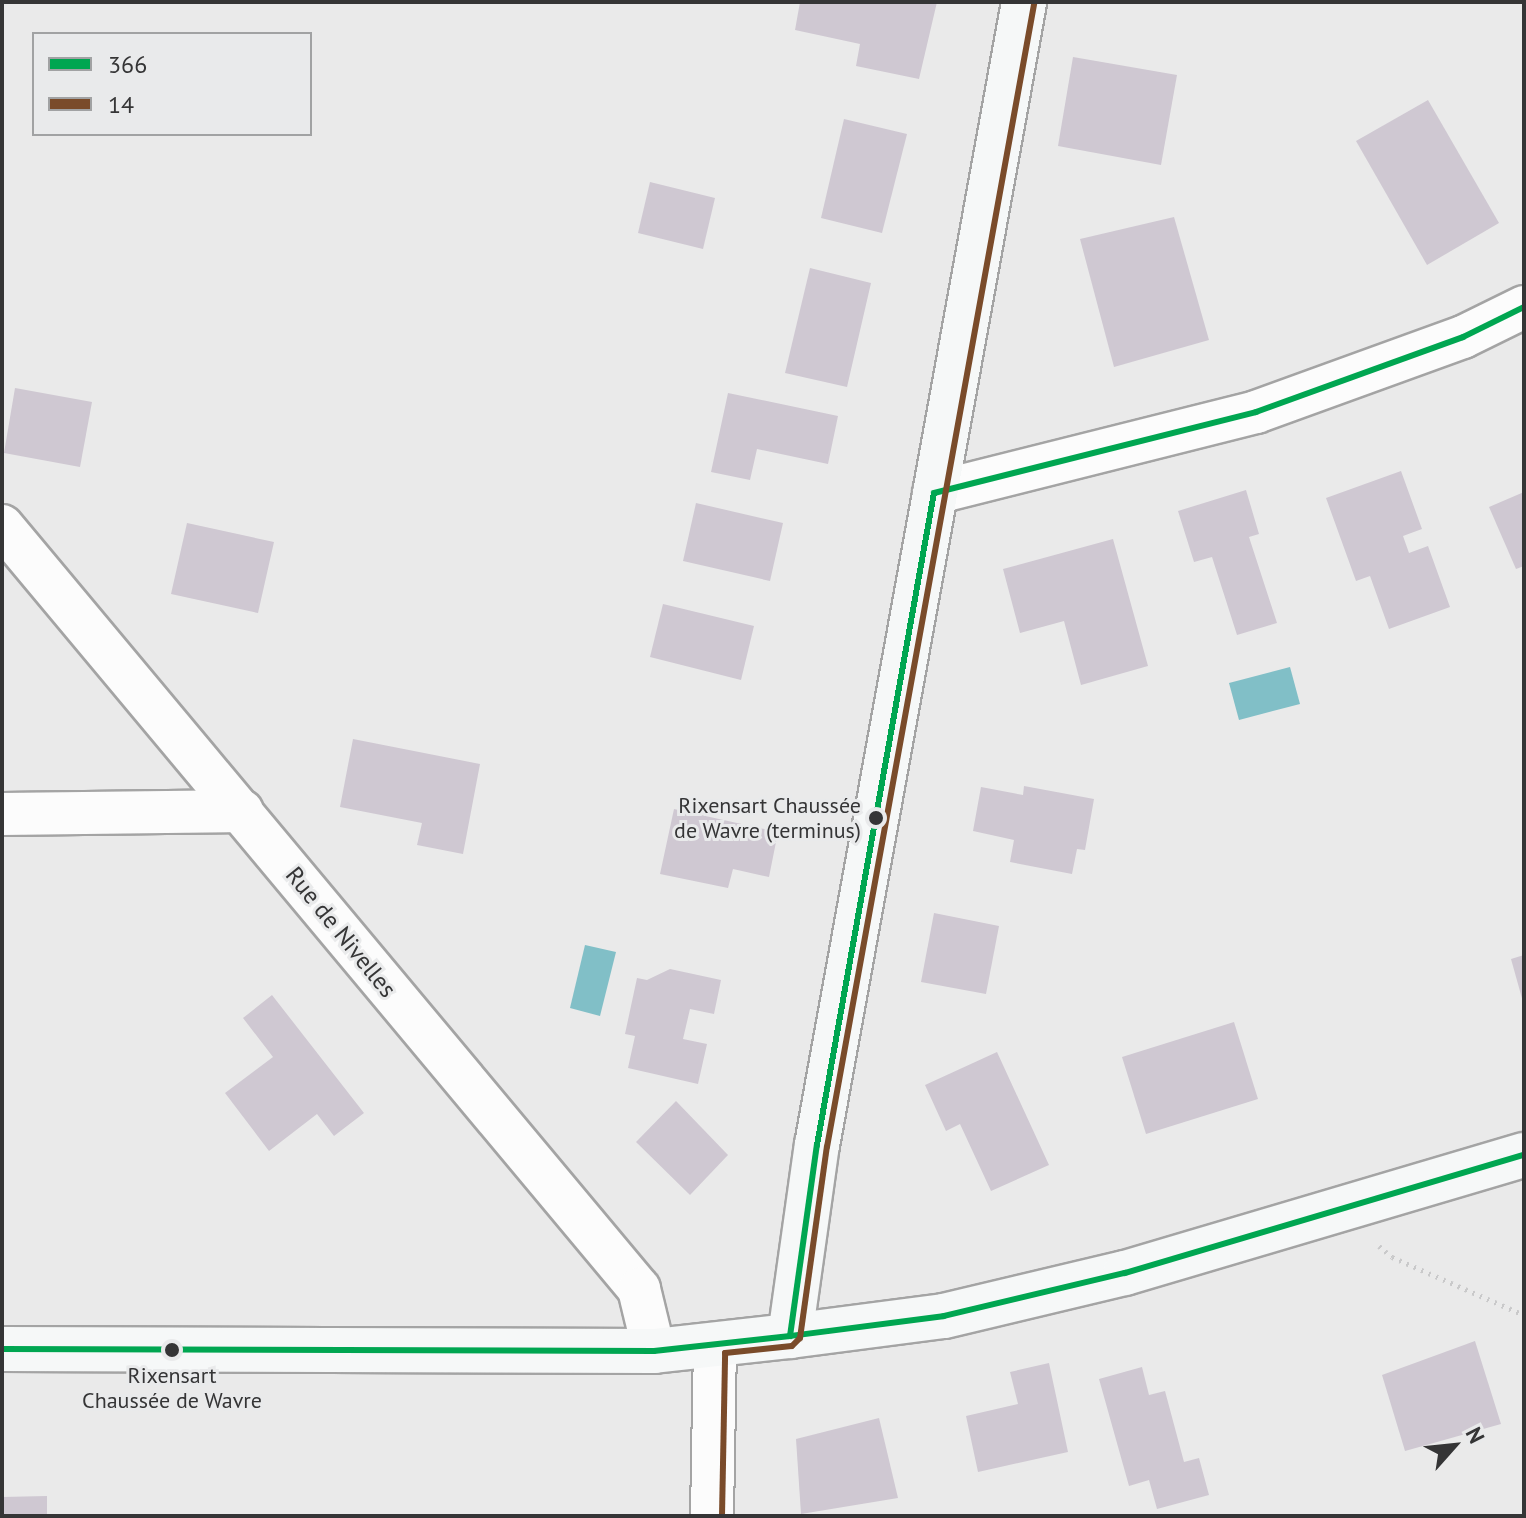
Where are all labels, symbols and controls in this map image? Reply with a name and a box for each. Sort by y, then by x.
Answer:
legend [32,32,312,136]
text: 366 [108,49,147,80]
text: 14 [108,89,134,120]
place label: Rixensart Chaussée de Wavre (terminus) [674,792,861,844]
marker: Rixensart Chaussée de Wavre (terminus) [868,810,884,826]
street label: Rue de Nivelles [280,861,402,1003]
marker: Rixensart Chaussée de Wavre [164,1342,180,1358]
place label: Rixensart Chaussée de Wavre [82,1362,262,1414]
north arrow [1414,1406,1494,1486]
text: N [1460,1422,1491,1448]

